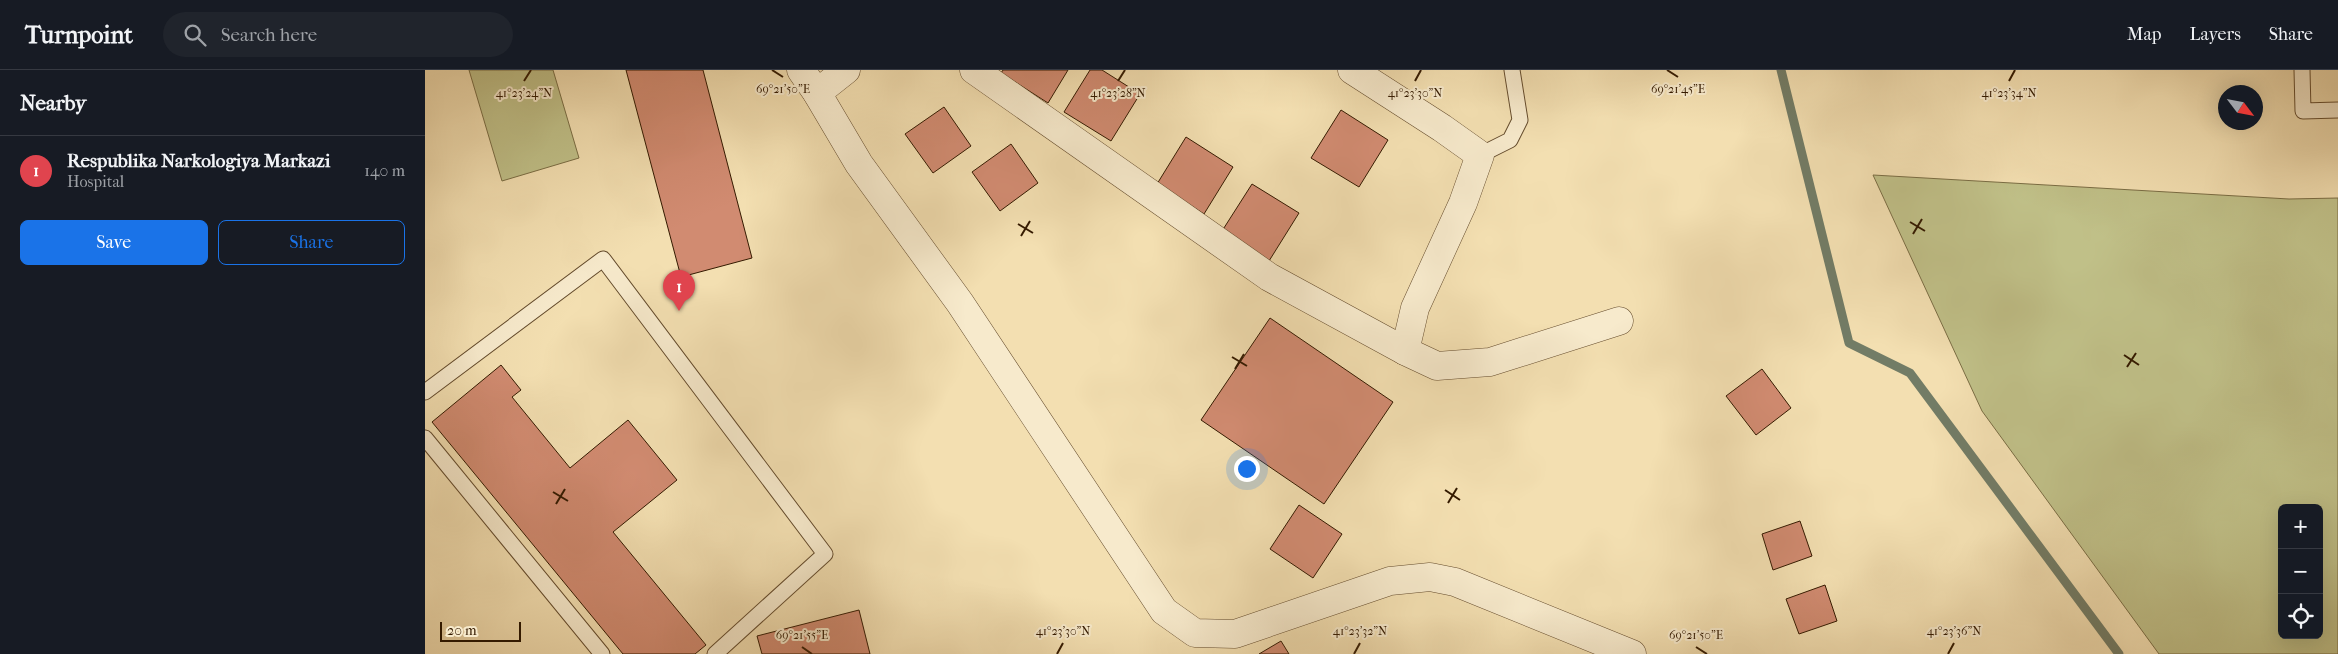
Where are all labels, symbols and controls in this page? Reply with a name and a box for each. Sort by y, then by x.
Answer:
search box [163,12,513,57]
text: Turnpoint [25,21,133,49]
icon: search [181,21,209,49]
text: Search here [221,24,317,46]
text: Map [2127,24,2161,45]
text: Layers [2189,24,2241,45]
text: Share [2269,24,2313,45]
text: 69°21'50"E [756,82,810,96]
text: 69°21'45"E [1651,82,1705,96]
north arrow [2218,85,2263,130]
text: 41°23'24"N [496,86,552,100]
text: 41°23'28"N [1090,86,1146,100]
text: 41°23'30"N [1388,86,1442,100]
text: 41°23'34"N [1981,86,2037,100]
text: Nearby [20,91,86,115]
text: Respublika Narkologiya Markazi [67,150,330,172]
text: 1 [33,161,39,180]
text: 140 m [364,161,405,180]
text: Hospital [67,172,124,191]
button: Save [20,220,208,265]
button: Share [218,220,405,265]
pin: 1 [663,270,695,311]
your location [1234,456,1260,482]
map controls [2278,504,2323,639]
button: + [2278,504,2323,549]
button: − [2278,549,2323,594]
button: locate [2278,594,2323,639]
scale bar [440,619,521,642]
text: 20 m [447,622,477,639]
text: 41°23'30"N [1036,624,1090,638]
text: 41°23'32"N [1333,624,1387,638]
text: 41°23'36"N [1927,624,1981,638]
text: 69°21'55"E [776,628,828,642]
text: 69°21'50"E [1669,628,1723,642]

